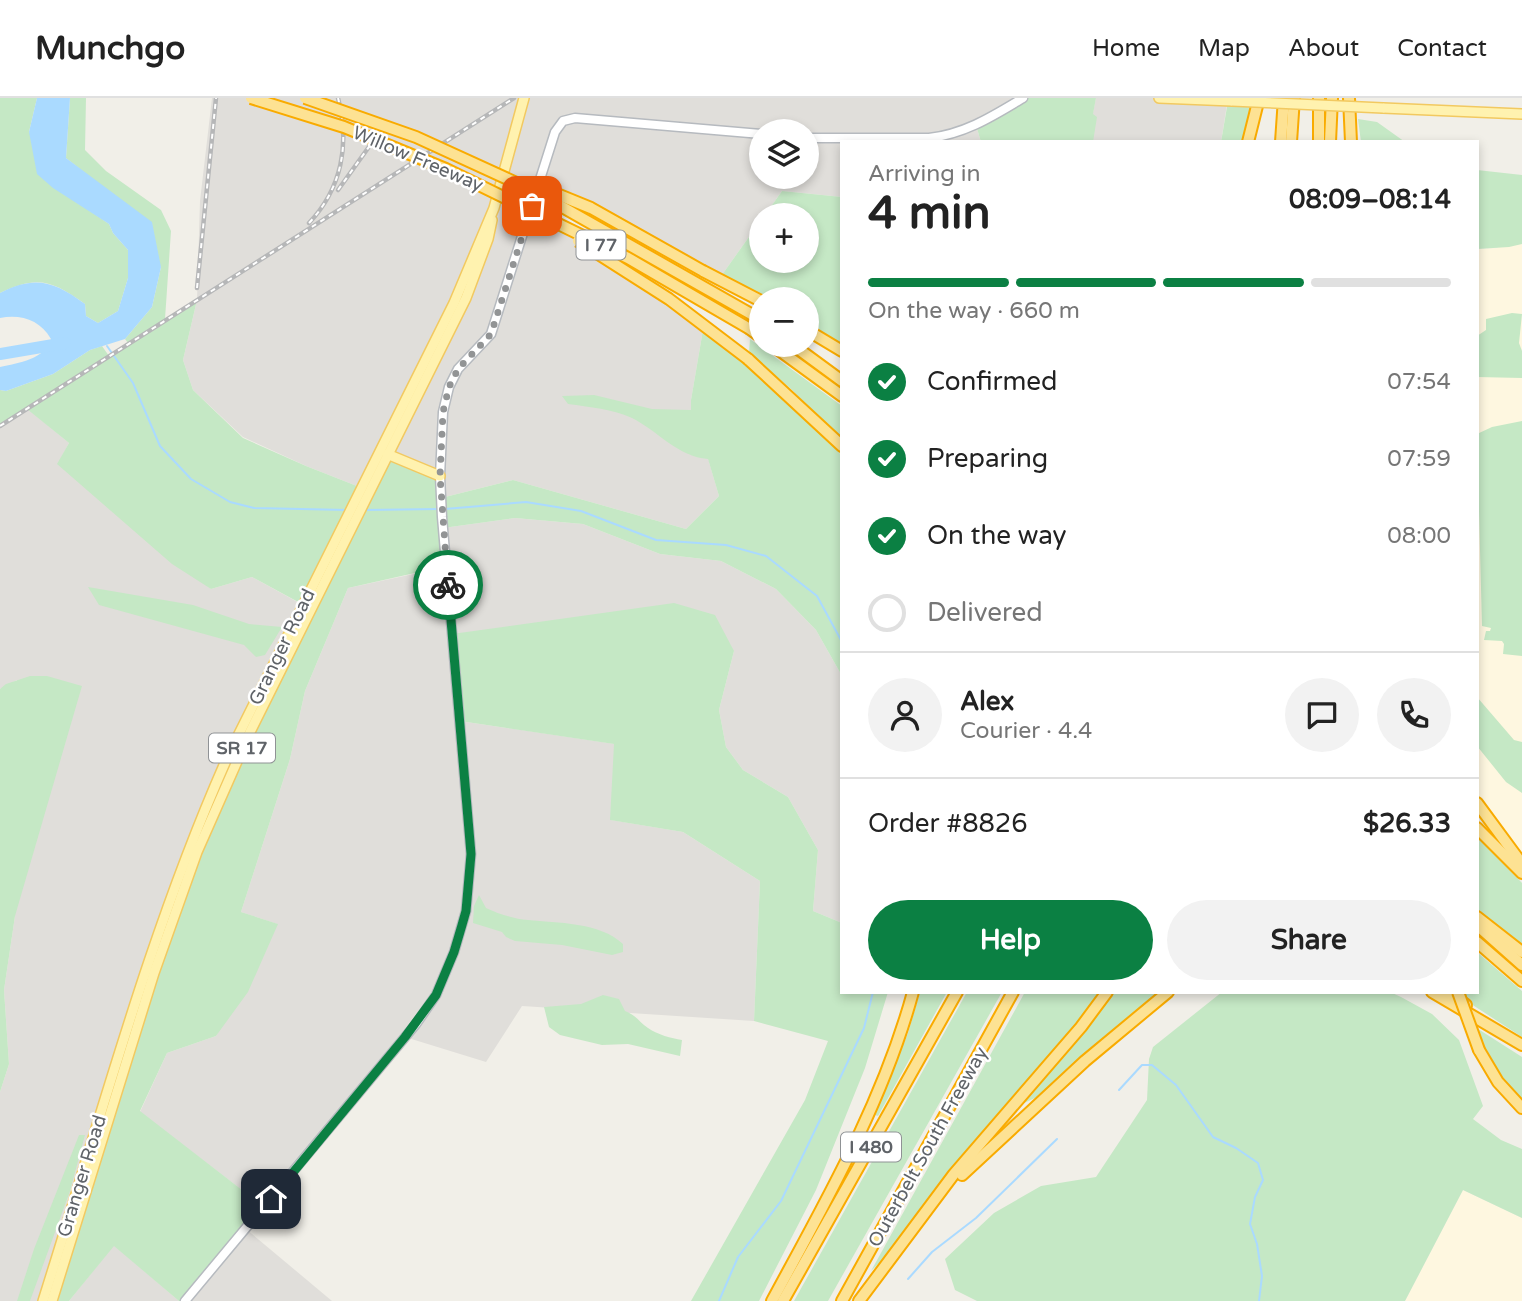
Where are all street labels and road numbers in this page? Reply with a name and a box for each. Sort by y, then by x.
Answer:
street label: Willow Freeway [349,122,487,196]
road number: I 77 [576,230,626,260]
street label: Granger Road [244,585,320,709]
road number: SR 17 [209,734,275,762]
street label: Outerbelt South Freeway [864,1043,992,1251]
street label: Granger Road [53,1112,111,1240]
road number: I 480 [841,1132,901,1162]

